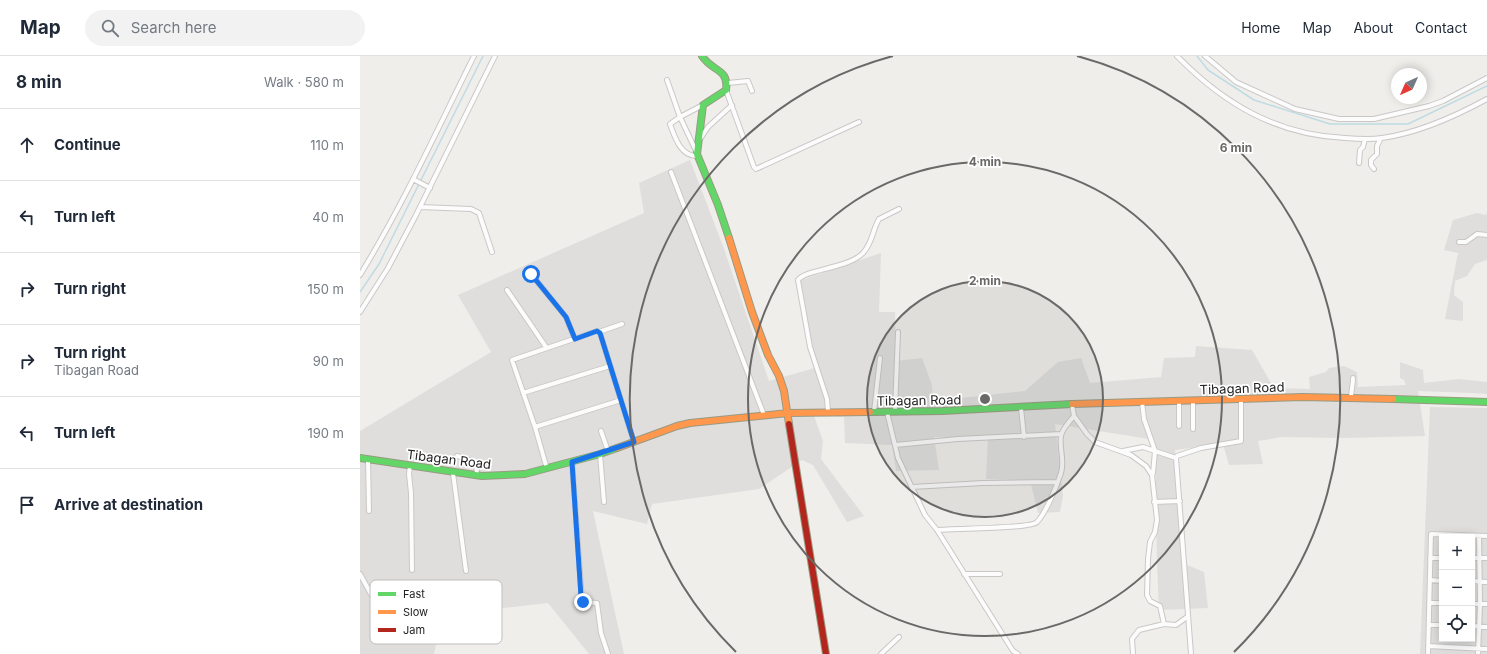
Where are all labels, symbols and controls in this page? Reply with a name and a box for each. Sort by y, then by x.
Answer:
search box [85,10,365,46]
text: Map [20,16,61,39]
icon: search [99,17,121,39]
text: Search here [131,18,216,37]
text: Home [1241,19,1280,36]
text: Map [1302,19,1332,36]
text: About [1354,19,1393,36]
text: Contact [1415,19,1467,36]
north arrow [1391,68,1427,104]
text: 8 min [16,72,62,92]
text: Walk · 580 m [264,74,344,90]
icon: ahead [16,134,38,156]
text: Continue [54,135,121,154]
text: 110 m [310,137,344,153]
text: 6 min [1220,140,1252,155]
text: 4 min [969,154,1001,169]
icon: left [16,206,38,228]
text: Turn left [54,207,115,226]
text: 40 m [312,209,344,225]
route start [522,265,540,283]
text: 2 min [969,273,1001,288]
icon: right [16,278,38,300]
text: Turn right [54,279,126,298]
text: 150 m [308,281,344,297]
text: Turn right [54,343,126,362]
icon: right [16,350,38,372]
text: 90 m [313,353,344,369]
text: Tibagan Road [54,362,139,378]
street label: Tibagan Road [1199,379,1285,397]
street label: Tibagan Road [876,391,962,409]
centre of rings [978,392,992,406]
icon: left [16,422,38,444]
text: Turn left [54,423,115,442]
text: 190 m [307,425,344,441]
street label: Tibagan Road [406,446,492,472]
icon: arrive [16,494,38,516]
text: Arrive at destination [54,495,203,514]
map controls [1439,534,1475,642]
button: + [1439,534,1475,570]
button: − [1439,570,1475,606]
legend [370,580,502,644]
text: Fast [403,587,425,601]
route end [574,593,592,611]
text: Slow [403,605,428,619]
button: locate [1439,606,1475,642]
text: Jam [403,623,425,637]

